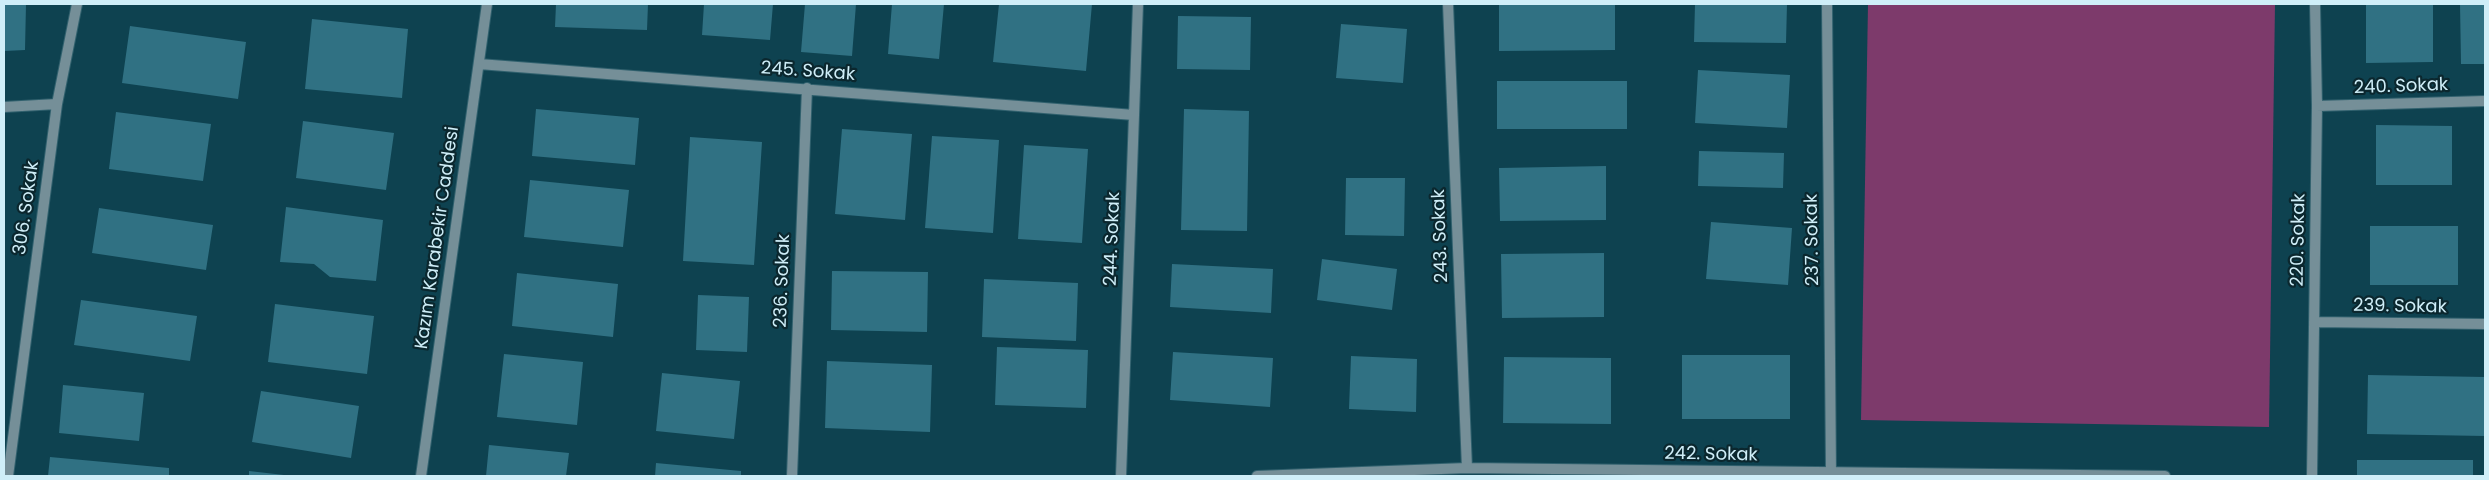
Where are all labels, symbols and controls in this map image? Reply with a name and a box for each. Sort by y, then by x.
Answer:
street label: 245. Sokak [760,58,856,86]
street label: 240. Sokak [2353,75,2449,99]
street label: Kazım Karabekir Caddesi [412,125,464,351]
street label: 306. Sokak [10,160,44,256]
street label: 243. Sokak [1429,189,1453,283]
street label: 244. Sokak [1101,191,1125,287]
street label: 220. Sokak [2287,193,2311,287]
street label: 237. Sokak [1801,194,1825,286]
street label: 236. Sokak [771,234,795,328]
street label: 239. Sokak [2353,295,2447,319]
street label: 242. Sokak [1664,443,1758,467]

